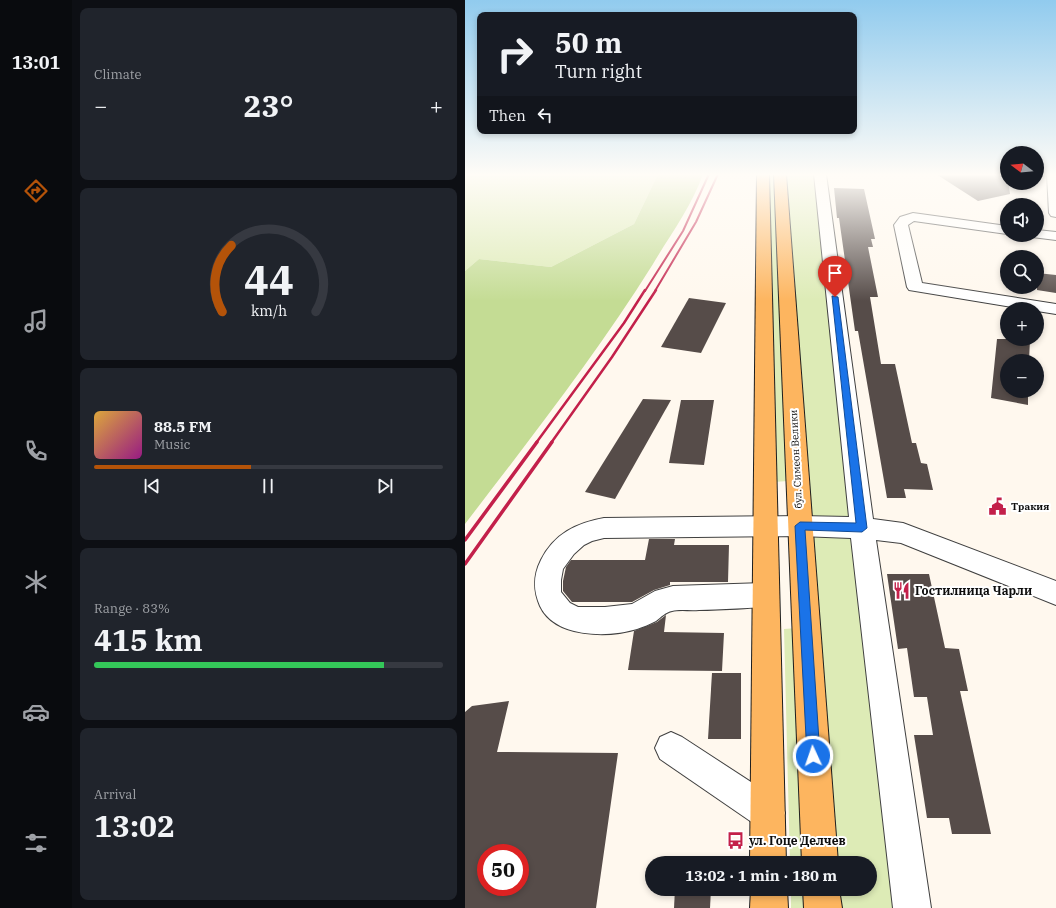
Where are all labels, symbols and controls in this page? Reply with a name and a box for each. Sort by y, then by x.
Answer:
text: 50 m [555,24,622,61]
icon: right [489,28,541,80]
text: 13:01 [12,51,60,74]
text: Turn right [555,60,642,83]
text: Climate [94,66,141,83]
text: 23° [243,86,294,125]
text: − [94,91,107,120]
text: + [430,91,443,120]
icon: left [534,104,556,126]
text: Then [489,106,526,125]
north arrow [1000,146,1044,190]
map controls [1000,146,1044,398]
icon: directions [22,177,50,205]
button: sound [1000,198,1044,242]
button: search [1000,250,1044,294]
text: 44 [244,252,293,306]
pin [818,256,852,297]
icon: arrive [824,262,846,284]
text: km/h [250,301,287,320]
button: + [1000,302,1044,346]
icon: music [22,307,50,335]
button: − [1000,354,1044,398]
street label: бул. Симеон Велики [787,409,805,509]
text: 88.5 FM [154,417,212,436]
text: Music [154,436,191,453]
icon: phone [22,437,50,465]
icon: previous [141,475,163,497]
icon: pause [257,475,279,497]
icon: next [374,475,396,497]
public building icon: Тракия [988,496,1008,516]
place label: Тракия [1011,500,1049,513]
icon: climate [22,568,50,596]
restaurant icon: Гостилница Чарли [892,580,912,600]
place label: Гостилница Чарли [915,583,1032,598]
text: Range · 83% [94,600,170,617]
text: 415 km [94,620,203,659]
icon: car [22,698,50,726]
position arrow [792,735,834,777]
text: Arrival [94,786,136,803]
text: 13:02 [94,806,175,845]
icon: filters [22,829,50,857]
bus stop icon: ул. Гоце Делчев [726,830,746,850]
place label: ул. Гоце Делчев [748,833,846,848]
speed limit sign: 50 [477,844,529,896]
text: 13:02 · 1 min · 180 m [685,866,837,885]

